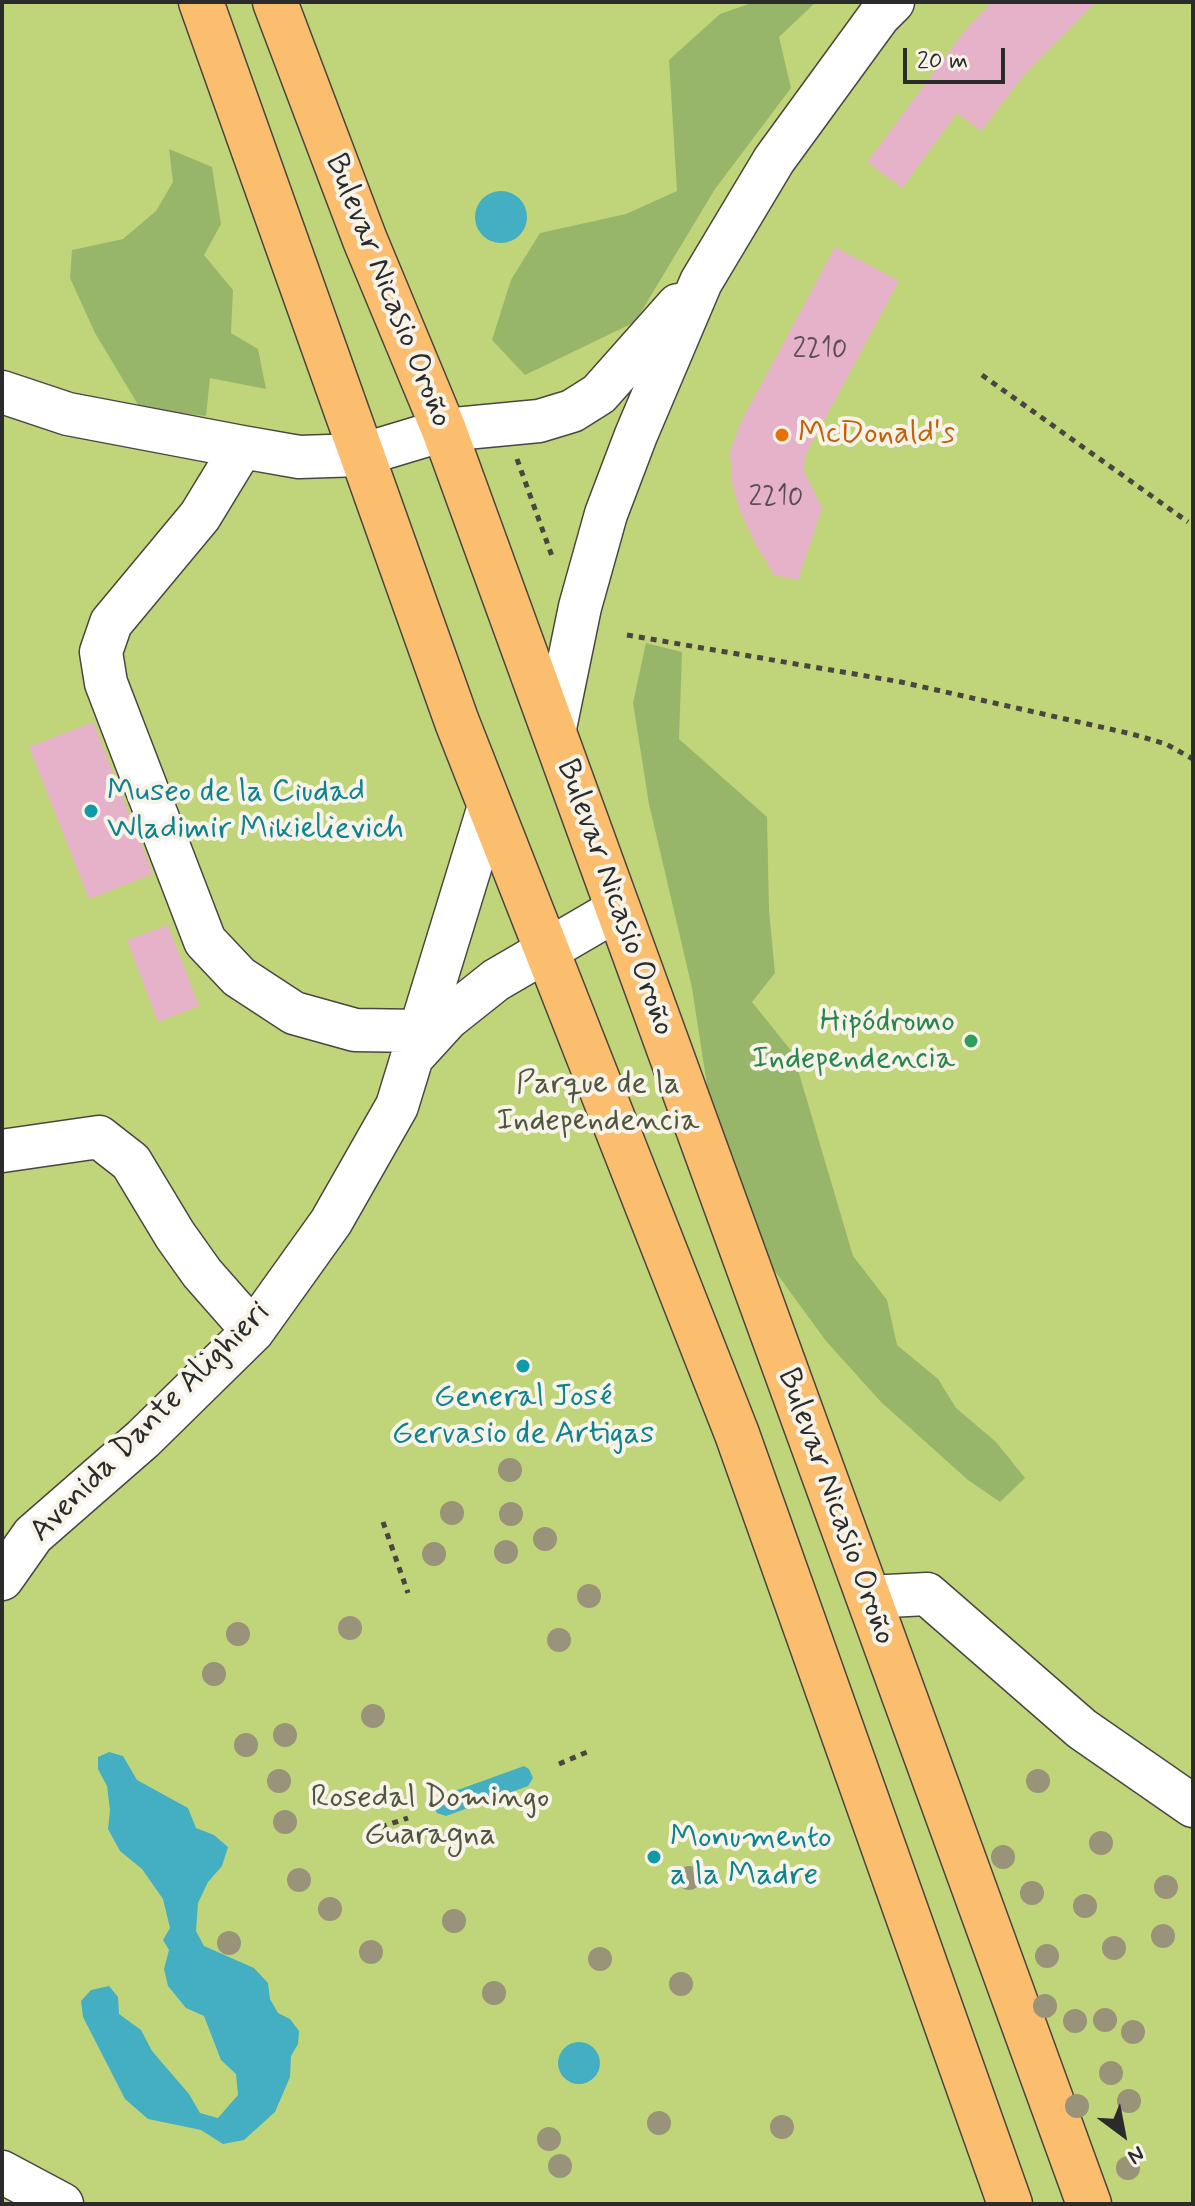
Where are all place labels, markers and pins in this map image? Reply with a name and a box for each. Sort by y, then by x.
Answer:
place label: McDonald's [798,416,955,454]
marker: McDonald's [773,426,791,444]
place label: Museo de la Ciudad Wladimir Mikielievich [107,774,404,849]
marker: Museo de la Ciudad Wladimir Mikielievich [82,802,100,820]
place label: Hipódromo Independencia [752,1004,955,1079]
marker: Hipódromo Independencia [962,1032,980,1050]
marker: General José Gervasio de Artigas [514,1357,532,1375]
place label: General José Gervasio de Artigas [392,1379,654,1454]
place label: Monumento a la Madre [670,1820,832,1895]
marker: Monumento a la Madre [645,1848,663,1866]

